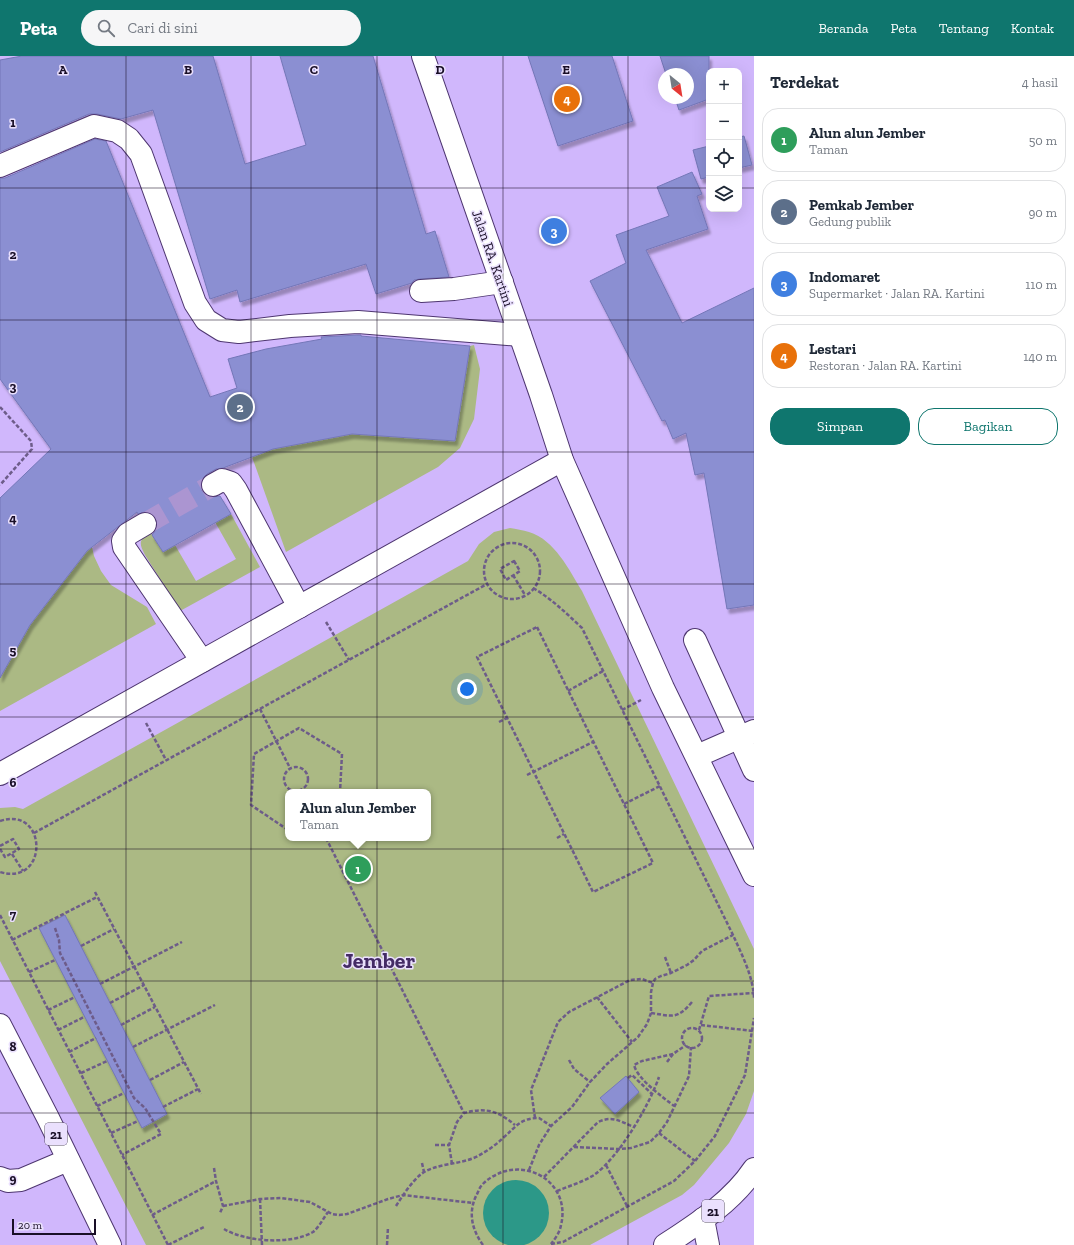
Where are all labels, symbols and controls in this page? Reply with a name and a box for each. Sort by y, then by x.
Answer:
search box [81,10,361,46]
text: Peta [20,17,57,40]
icon: search [95,17,117,39]
text: Cari di sini [127,19,198,37]
text: Beranda [818,20,869,37]
text: Peta [891,20,917,37]
text: Tentang [939,20,989,37]
text: Kontak [1011,20,1054,37]
text: A [59,62,68,77]
text: B [184,62,192,77]
text: C [310,62,318,77]
text: D [435,62,445,77]
text: E [562,62,570,77]
north arrow [658,68,694,104]
map controls [706,68,742,212]
button: + [706,68,742,104]
text: Terdekat [770,72,839,92]
text: 4 hasil [1022,75,1058,90]
pin: 4 [554,84,580,114]
button: − [706,104,742,140]
text: 1 [10,115,16,130]
text: Alun alun Jember [809,124,926,142]
text: 1 [781,133,787,148]
text: 50 m [1029,133,1057,148]
button: locate [706,140,742,176]
text: Taman [809,142,848,157]
button: layers [706,176,742,212]
text: Pemkab Jember [809,196,914,214]
text: 2 [781,205,787,220]
text: 90 m [1028,205,1057,220]
street label: Jalan RA. Kartini [468,208,517,309]
text: Gedung publik [809,214,891,229]
pin: 3 [541,216,567,246]
text: 2 [10,247,17,262]
text: Indomaret [809,268,880,286]
text: 3 [781,277,787,292]
text: 110 m [1025,277,1057,292]
text: Supermarket · Jalan RA. Kartini [809,286,985,301]
text: Lestari [809,340,856,358]
text: 4 [780,349,788,364]
text: 140 m [1023,349,1057,364]
text: Restoran · Jalan RA. Kartini [809,358,962,373]
text: 3 [10,379,17,394]
pin: 2 [227,392,253,422]
button: Simpan [770,408,910,445]
button: Bagikan [918,408,1058,445]
text: 4 [9,511,17,526]
text: 5 [10,643,17,658]
your location [457,679,477,699]
text: 6 [10,775,17,790]
popup [285,789,431,841]
text: Alun alun Jember [300,799,416,817]
text: Taman [300,817,339,832]
pin: 1 [345,854,371,884]
text: 7 [10,907,17,922]
district label: Jember [343,947,415,974]
text: 8 [9,1039,17,1054]
road number: 21 [45,1123,67,1145]
text: 9 [10,1171,17,1186]
road number: 21 [702,1200,724,1222]
scale bar [12,1217,96,1236]
text: 20 m [18,1219,42,1232]

